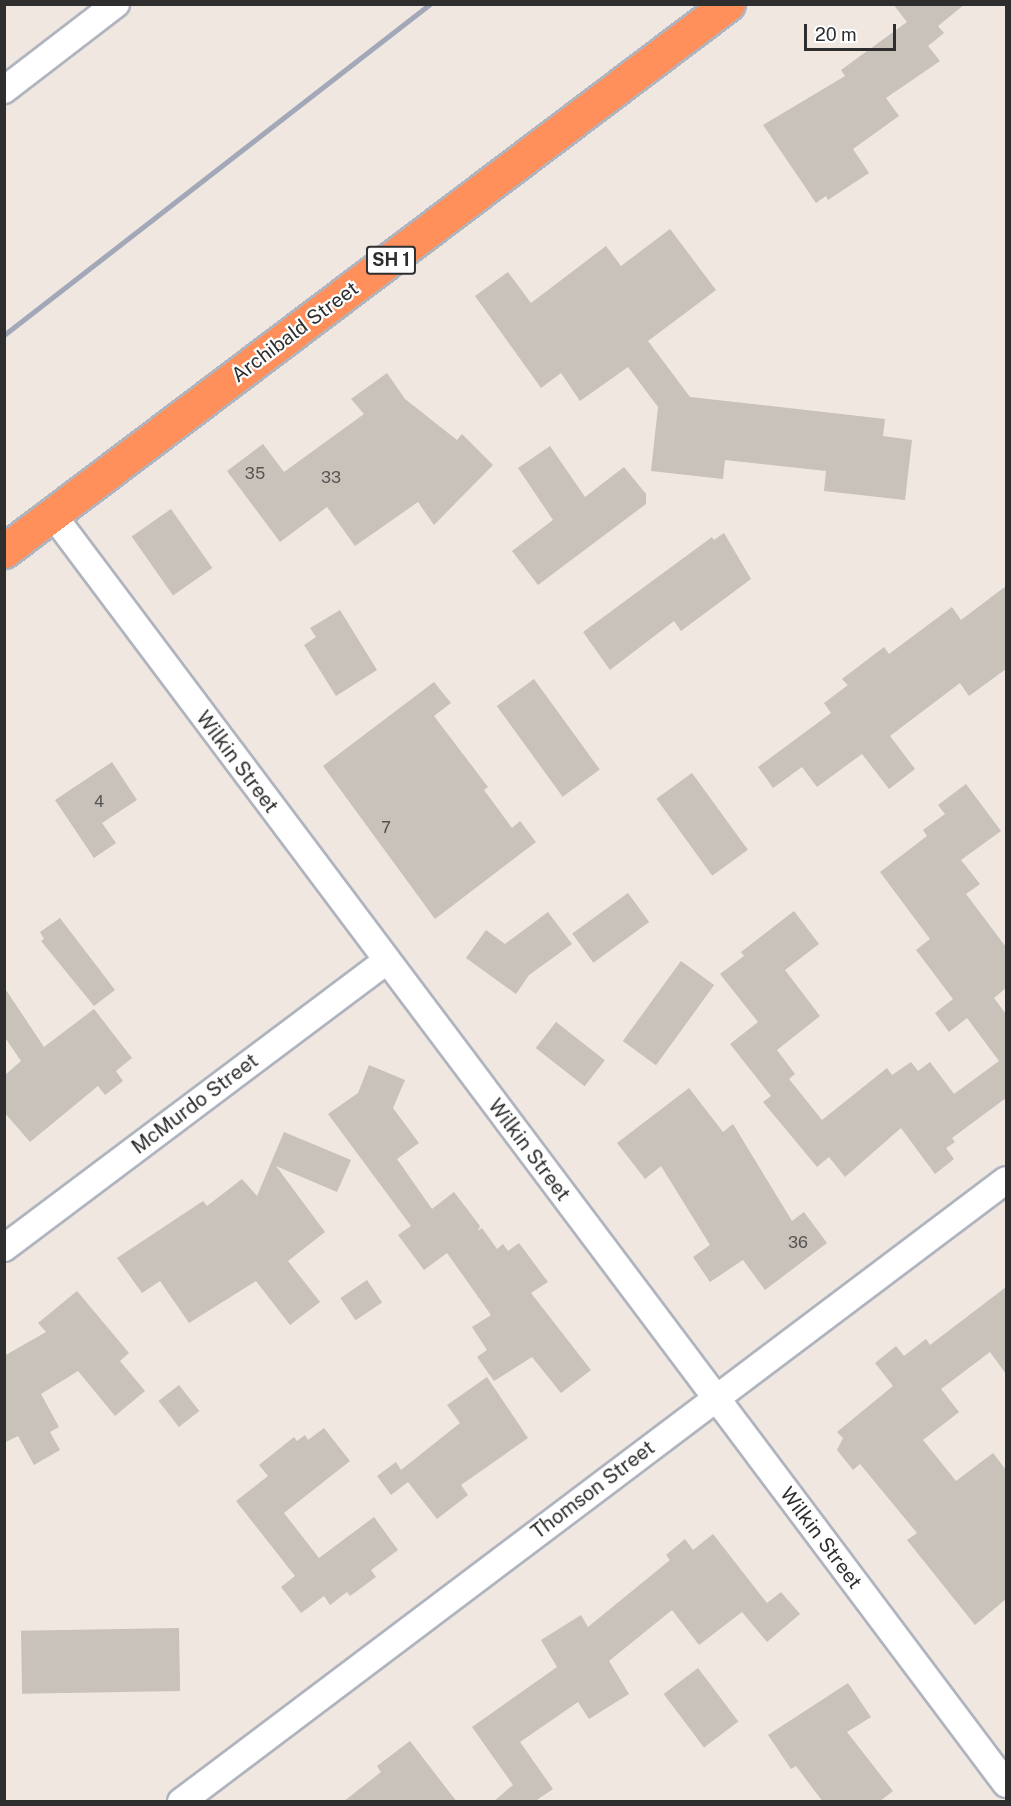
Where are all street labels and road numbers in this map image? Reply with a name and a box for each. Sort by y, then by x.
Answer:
road number: SH 1 [366,245,416,275]
street label: Archibald Street [227,276,363,388]
street label: Wilkin Street [191,706,283,818]
street label: McMurdo Street [127,1049,263,1159]
street label: Wilkin Street [483,1094,575,1206]
street label: Thomson Street [527,1436,659,1544]
street label: Wilkin Street [775,1482,867,1594]

